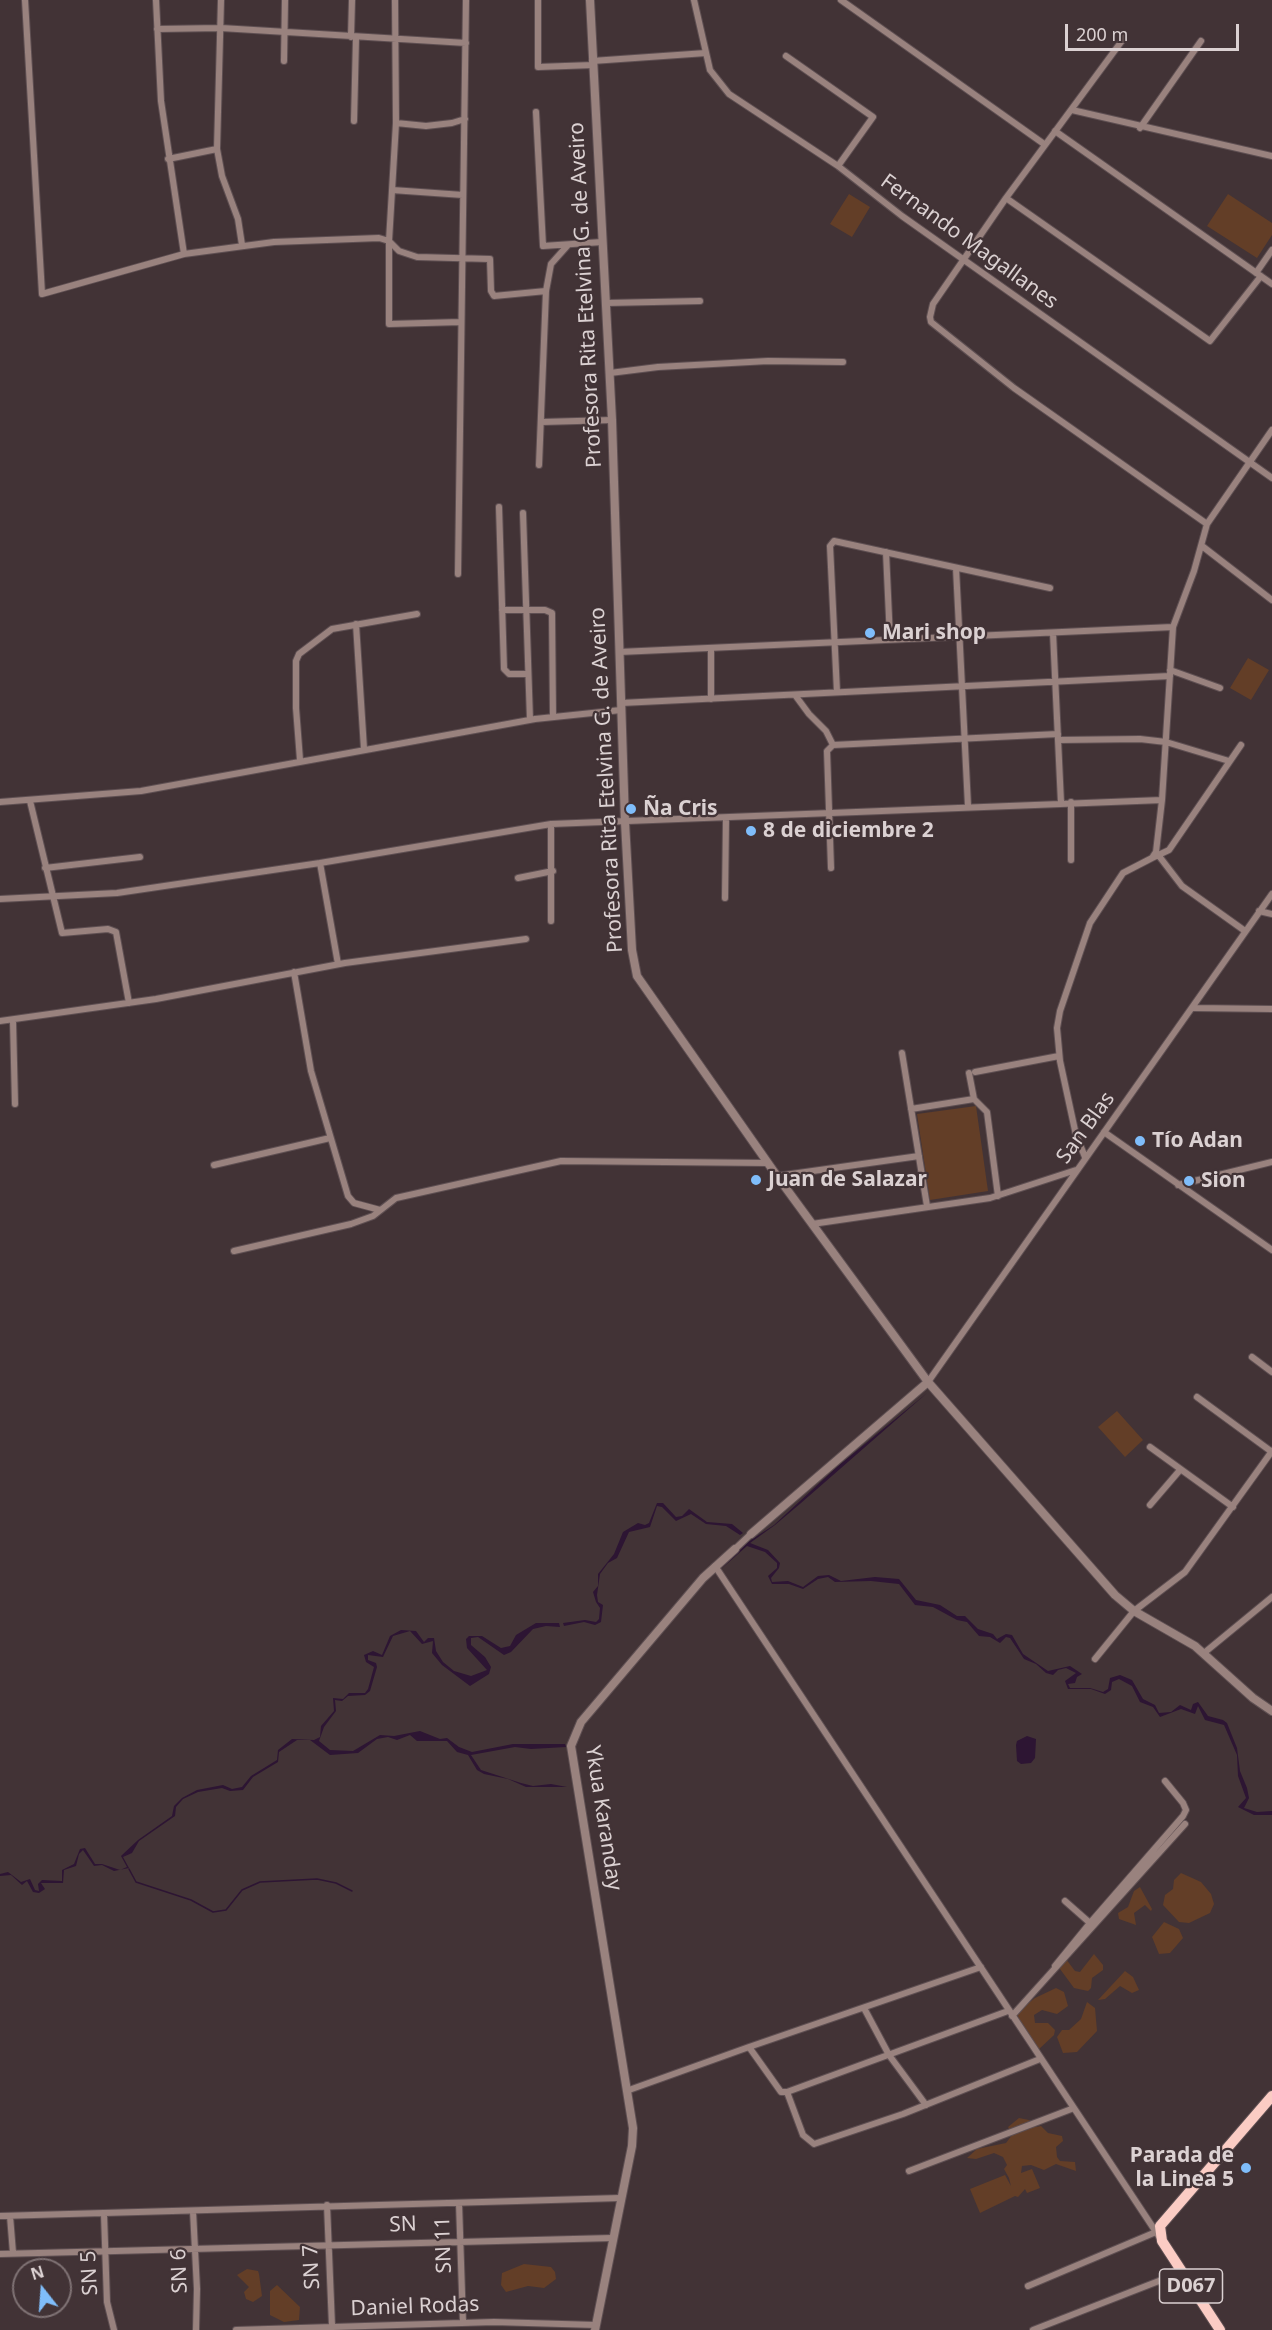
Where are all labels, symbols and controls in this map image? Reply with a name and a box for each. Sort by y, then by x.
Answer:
scale bar [1068,12,1242,50]
text: 200 m [1076,22,1128,46]
street label: Profesora Rita Etelvina G. de Aveiro [564,122,608,468]
street label: Fernando Magallanes [875,169,1063,315]
street label: Profesora Rita Etelvina G. de Aveiro [585,607,629,953]
place label: Mari shop [882,620,986,646]
marker: Mari shop [863,626,877,640]
place label: Ña Cris [643,796,718,822]
marker: Ña Cris [624,802,638,816]
place label: 8 de diciembre 2 [763,818,934,844]
marker: 8 de diciembre 2 [744,824,758,838]
street label: San Blas [1052,1087,1120,1169]
place label: Tío Adan [1152,1128,1243,1154]
marker: Tío Adan [1133,1134,1147,1148]
place label: Juan de Salazar [768,1167,927,1193]
place label: Sion [1201,1168,1246,1194]
marker: Juan de Salazar [749,1173,763,1187]
marker: Sion [1182,1174,1196,1188]
street label: Ykua Karanday [579,1744,627,1892]
place label: Parada de la Linea 5 [1130,2143,1234,2193]
marker: Parada de la Linea 5 [1239,2161,1253,2175]
street label: SN [389,2212,417,2238]
street label: SN 11 [430,2216,458,2274]
street label: SN 7 [298,2244,326,2290]
street label: SN 6 [167,2248,193,2294]
street label: SN 5 [76,2250,104,2296]
north arrow [12,2258,72,2318]
text: N [28,2260,47,2285]
road number: D067 [1160,2269,1222,2303]
street label: Daniel Rodas [350,2292,480,2322]

